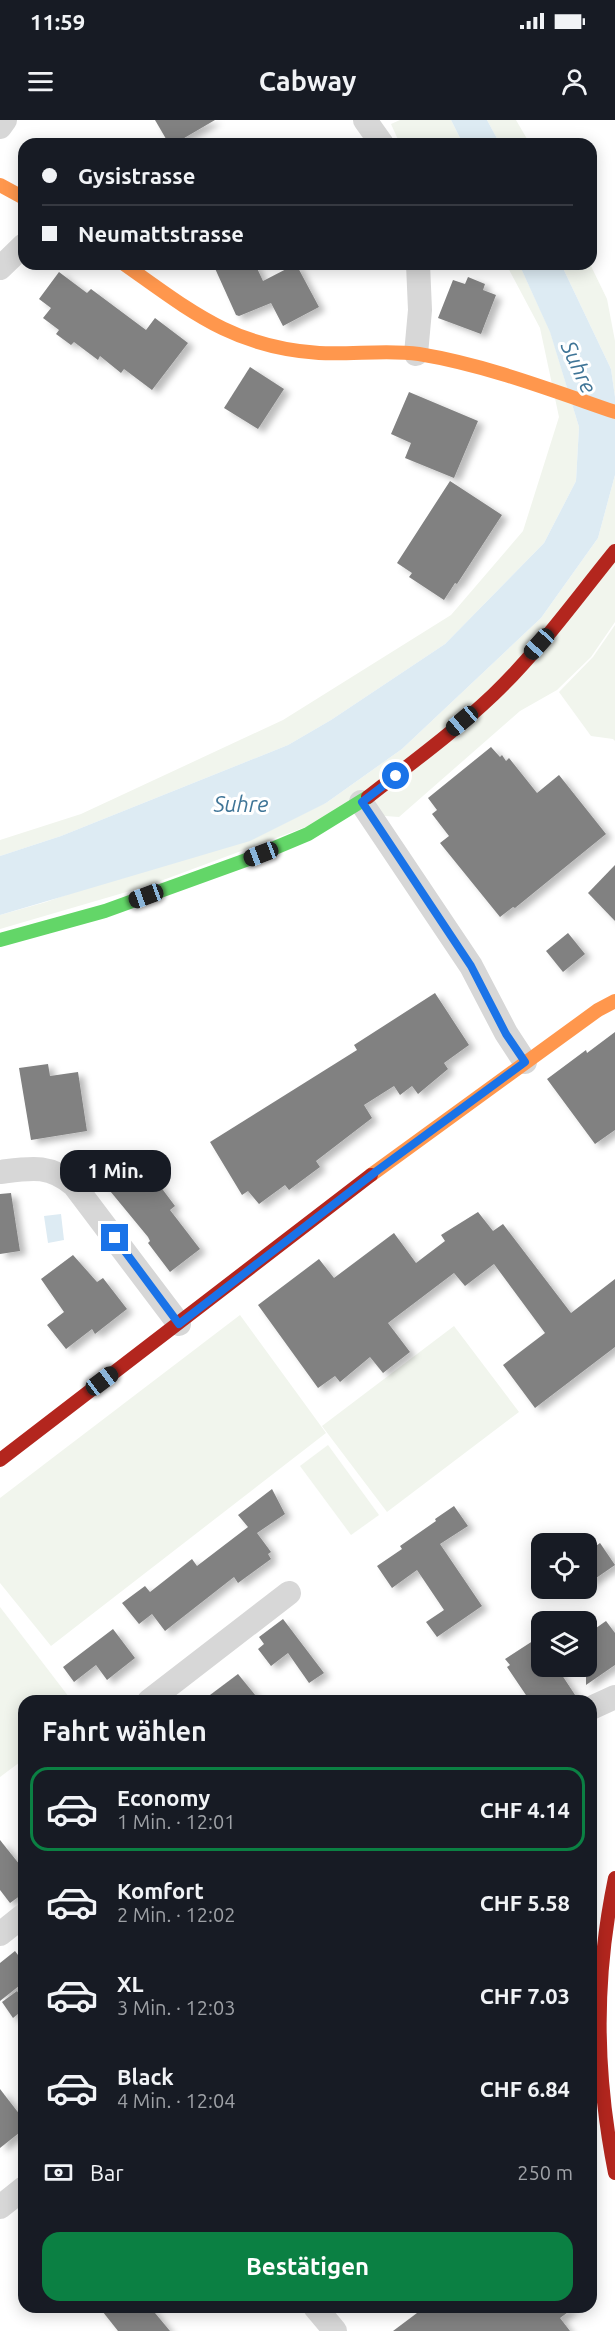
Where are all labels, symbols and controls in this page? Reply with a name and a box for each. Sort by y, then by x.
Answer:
text: 11:59 [30,9,85,34]
icon: menu [24,65,57,98]
icon: person [558,65,591,98]
text: Cabway [259,66,356,96]
text: Gysistrasse [78,163,195,188]
text: Neumattstrasse [78,221,244,246]
water label: Suhre [556,336,602,397]
car [520,625,558,663]
car [442,703,482,739]
route start [382,762,409,789]
water label: Suhre [213,791,268,816]
car [241,839,281,869]
car [126,881,166,911]
callout: 1 Min. [60,1151,170,1193]
text: 1 Min. [88,1159,144,1182]
route end [101,1224,128,1251]
car [82,1363,122,1399]
map controls [531,1533,597,1677]
button: locate [531,1533,597,1599]
button: layers [531,1611,597,1677]
text: Fahrt wählen [42,1716,207,1746]
icon: car [45,1782,99,1836]
text: Economy [117,1785,210,1810]
text: CHF 4.14 [480,1797,570,1822]
text: 1 Min. · 12:01 [117,1810,236,1833]
icon: car [45,1875,99,1929]
text: Komfort [117,1878,204,1903]
text: CHF 5.58 [480,1890,570,1915]
text: 2 Min. · 12:02 [117,1903,236,1926]
icon: car [45,1968,99,2022]
text: XL [117,1971,144,1996]
text: CHF 7.03 [480,1983,570,2008]
text: 3 Min. · 12:03 [117,1996,236,2019]
icon: car [45,2061,99,2115]
text: Black [117,2064,174,2089]
text: CHF 6.84 [480,2076,570,2101]
text: 4 Min. · 12:04 [117,2089,236,2112]
icon: cash [42,2156,75,2189]
text: Bar [90,2160,124,2185]
text: 250 m [517,2161,573,2184]
button: Bestätigen [42,2232,573,2301]

